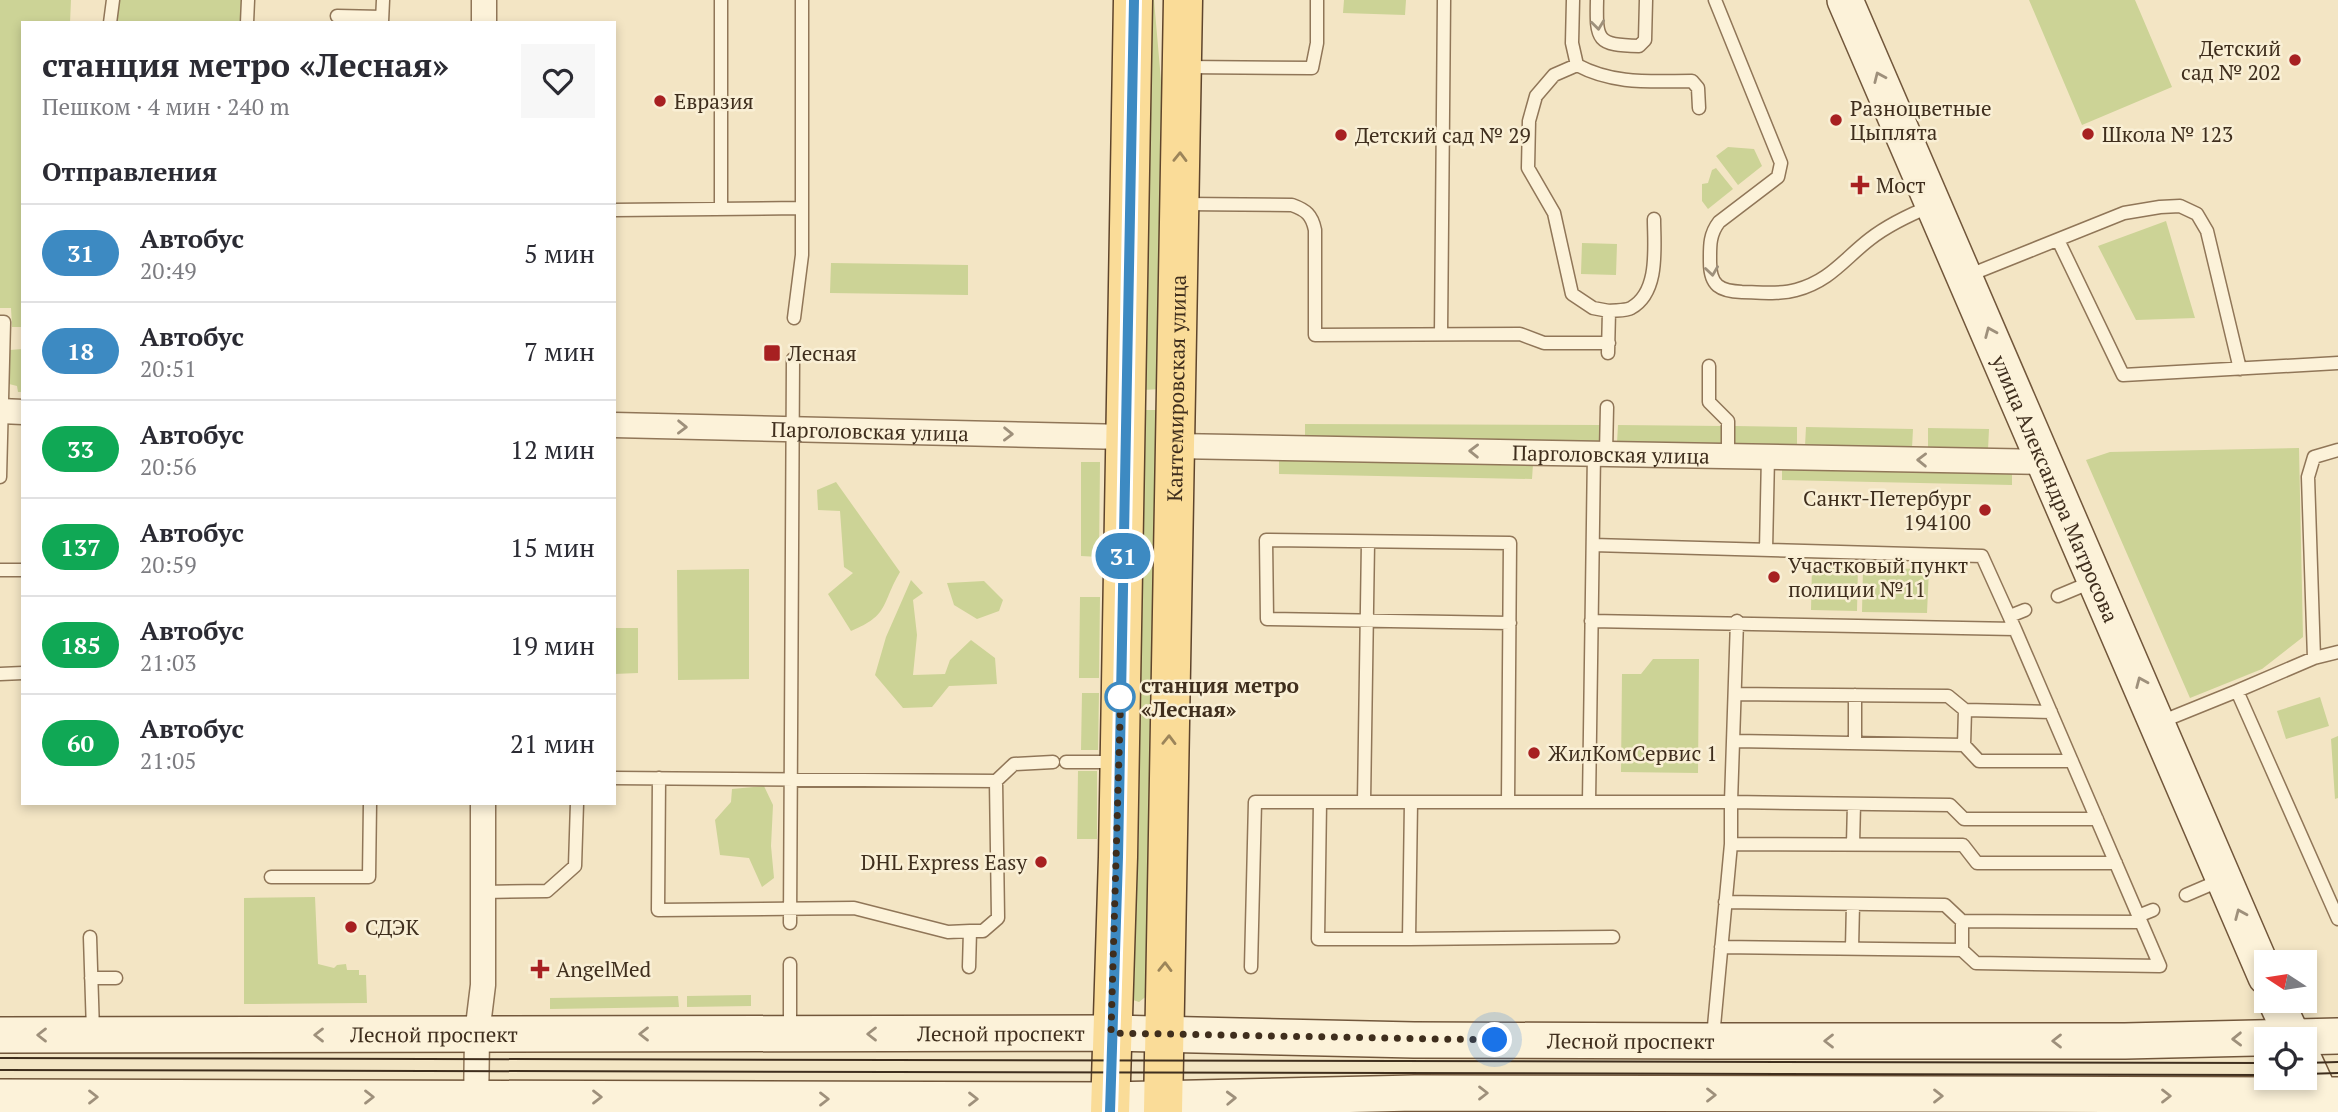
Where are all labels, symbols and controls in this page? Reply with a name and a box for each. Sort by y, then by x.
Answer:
one-way arrow [1591,19,1606,31]
place label: Детский сад № 202 [2181,34,2281,86]
text: станция метро «Лесная» [42,43,449,86]
button: heart [521,44,595,118]
marker: Детский сад № 202 [2287,52,2303,68]
one-way arrow [1873,72,1887,84]
place label: Евразия [674,87,754,115]
text: Пешком · 4 мин · 240 m [42,91,289,122]
marker: Евразия [652,93,668,109]
place label: Разноцветные Цыплята [1850,94,1992,146]
marker: Разноцветные Цыплята [1828,112,1844,128]
place label: Школа № 123 [2102,120,2233,148]
place label: Детский сад № 29 [1355,121,1531,149]
marker: Школа № 123 [2080,126,2096,142]
marker: Детский сад № 29 [1333,127,1349,143]
one-way arrow [1172,151,1188,162]
text: Отправления [42,154,217,188]
place label: Мост [1876,171,1926,199]
marker: Мост [1850,175,1870,195]
text: Автобус [140,221,244,255]
text: 5 мин [524,236,595,270]
text: 31 [67,237,94,269]
text: 20:49 [140,255,197,286]
one-way arrow [1704,265,1719,277]
street label: Кантемировская улица [1160,274,1192,502]
text: Автобус [140,319,244,353]
one-way arrow [1984,327,1998,339]
text: 7 мин [524,334,595,368]
text: 18 [67,335,94,367]
place label: Лесная [787,339,857,367]
marker: Лесная [762,343,782,363]
street label: улица Александра Матросова [1985,350,2126,627]
text: 20:51 [140,353,197,384]
street label: Парголовская улица [771,415,970,447]
text: Автобус [140,417,244,451]
one-way arrow [677,419,688,434]
one-way arrow [1003,427,1014,442]
text: 12 мин [510,432,595,466]
text: 33 [67,433,94,465]
street label: Парголовская улица [1512,438,1710,470]
one-way arrow [1469,443,1480,458]
text: 20:56 [140,451,197,482]
one-way arrow [1917,452,1928,467]
place label: Санкт-Петербург 194100 [1803,484,1971,536]
marker: Санкт-Петербург 194100 [1977,502,1993,518]
text: Автобус [140,515,244,549]
text: 15 мин [510,530,595,564]
text: 137 [60,531,101,563]
line badge: 31 [1092,533,1154,579]
text: 31 [1109,540,1137,572]
text: 20:59 [140,549,197,580]
place label: Участковый пункт полиции №11 [1788,551,1968,603]
marker: Участковый пункт полиции №11 [1766,569,1782,585]
text: Автобус [140,613,244,647]
text: 19 мин [510,628,595,662]
text: 185 [60,629,101,661]
text: 21:03 [140,647,197,678]
place label: станция метро «Лесная» [1141,671,1299,723]
one-way arrow [2135,677,2149,689]
marker: станция метро «Лесная» [1105,682,1135,712]
text: Автобус [140,711,244,745]
text: 21 мин [510,726,595,760]
text: 60 [67,727,94,759]
one-way arrow [1162,734,1177,745]
place label: ЖилКомСервис 1 [1548,739,1717,767]
text: 21:05 [140,745,197,776]
marker: ЖилКомСервис 1 [1526,745,1542,761]
place label: DHL Express Easy [861,848,1027,876]
marker: DHL Express Easy [1033,854,1049,870]
one-way arrow [2234,909,2248,921]
place label: СДЭК [365,913,419,941]
marker: СДЭК [343,919,359,935]
north arrow [2254,950,2317,1013]
map controls [2254,950,2317,1090]
place label: AngelMed [556,955,652,983]
marker: AngelMed [530,959,550,979]
one-way arrow [1157,962,1173,972]
street label: Лесной проспект [916,1019,1085,1047]
street label: Лесной проспект [349,1020,518,1048]
your location [1477,1022,1512,1057]
one-way arrow [638,1026,649,1042]
one-way arrow [866,1026,876,1042]
street label: Лесной проспект [1546,1026,1715,1055]
one-way arrow [36,1027,47,1043]
one-way arrow [313,1027,323,1043]
button: locate [2254,1027,2317,1090]
one-way arrow [2231,1031,2242,1046]
one-way arrow [1823,1033,1834,1049]
one-way arrow [2051,1033,2061,1049]
one-way arrow [1478,1085,1489,1101]
one-way arrow [1706,1087,1716,1103]
one-way arrow [1933,1088,1944,1104]
one-way arrow [2161,1088,2171,1104]
one-way arrow [88,1089,98,1105]
one-way arrow [364,1089,375,1105]
one-way arrow [592,1089,602,1105]
one-way arrow [1227,1090,1237,1106]
one-way arrow [819,1091,830,1106]
one-way arrow [969,1091,979,1107]

